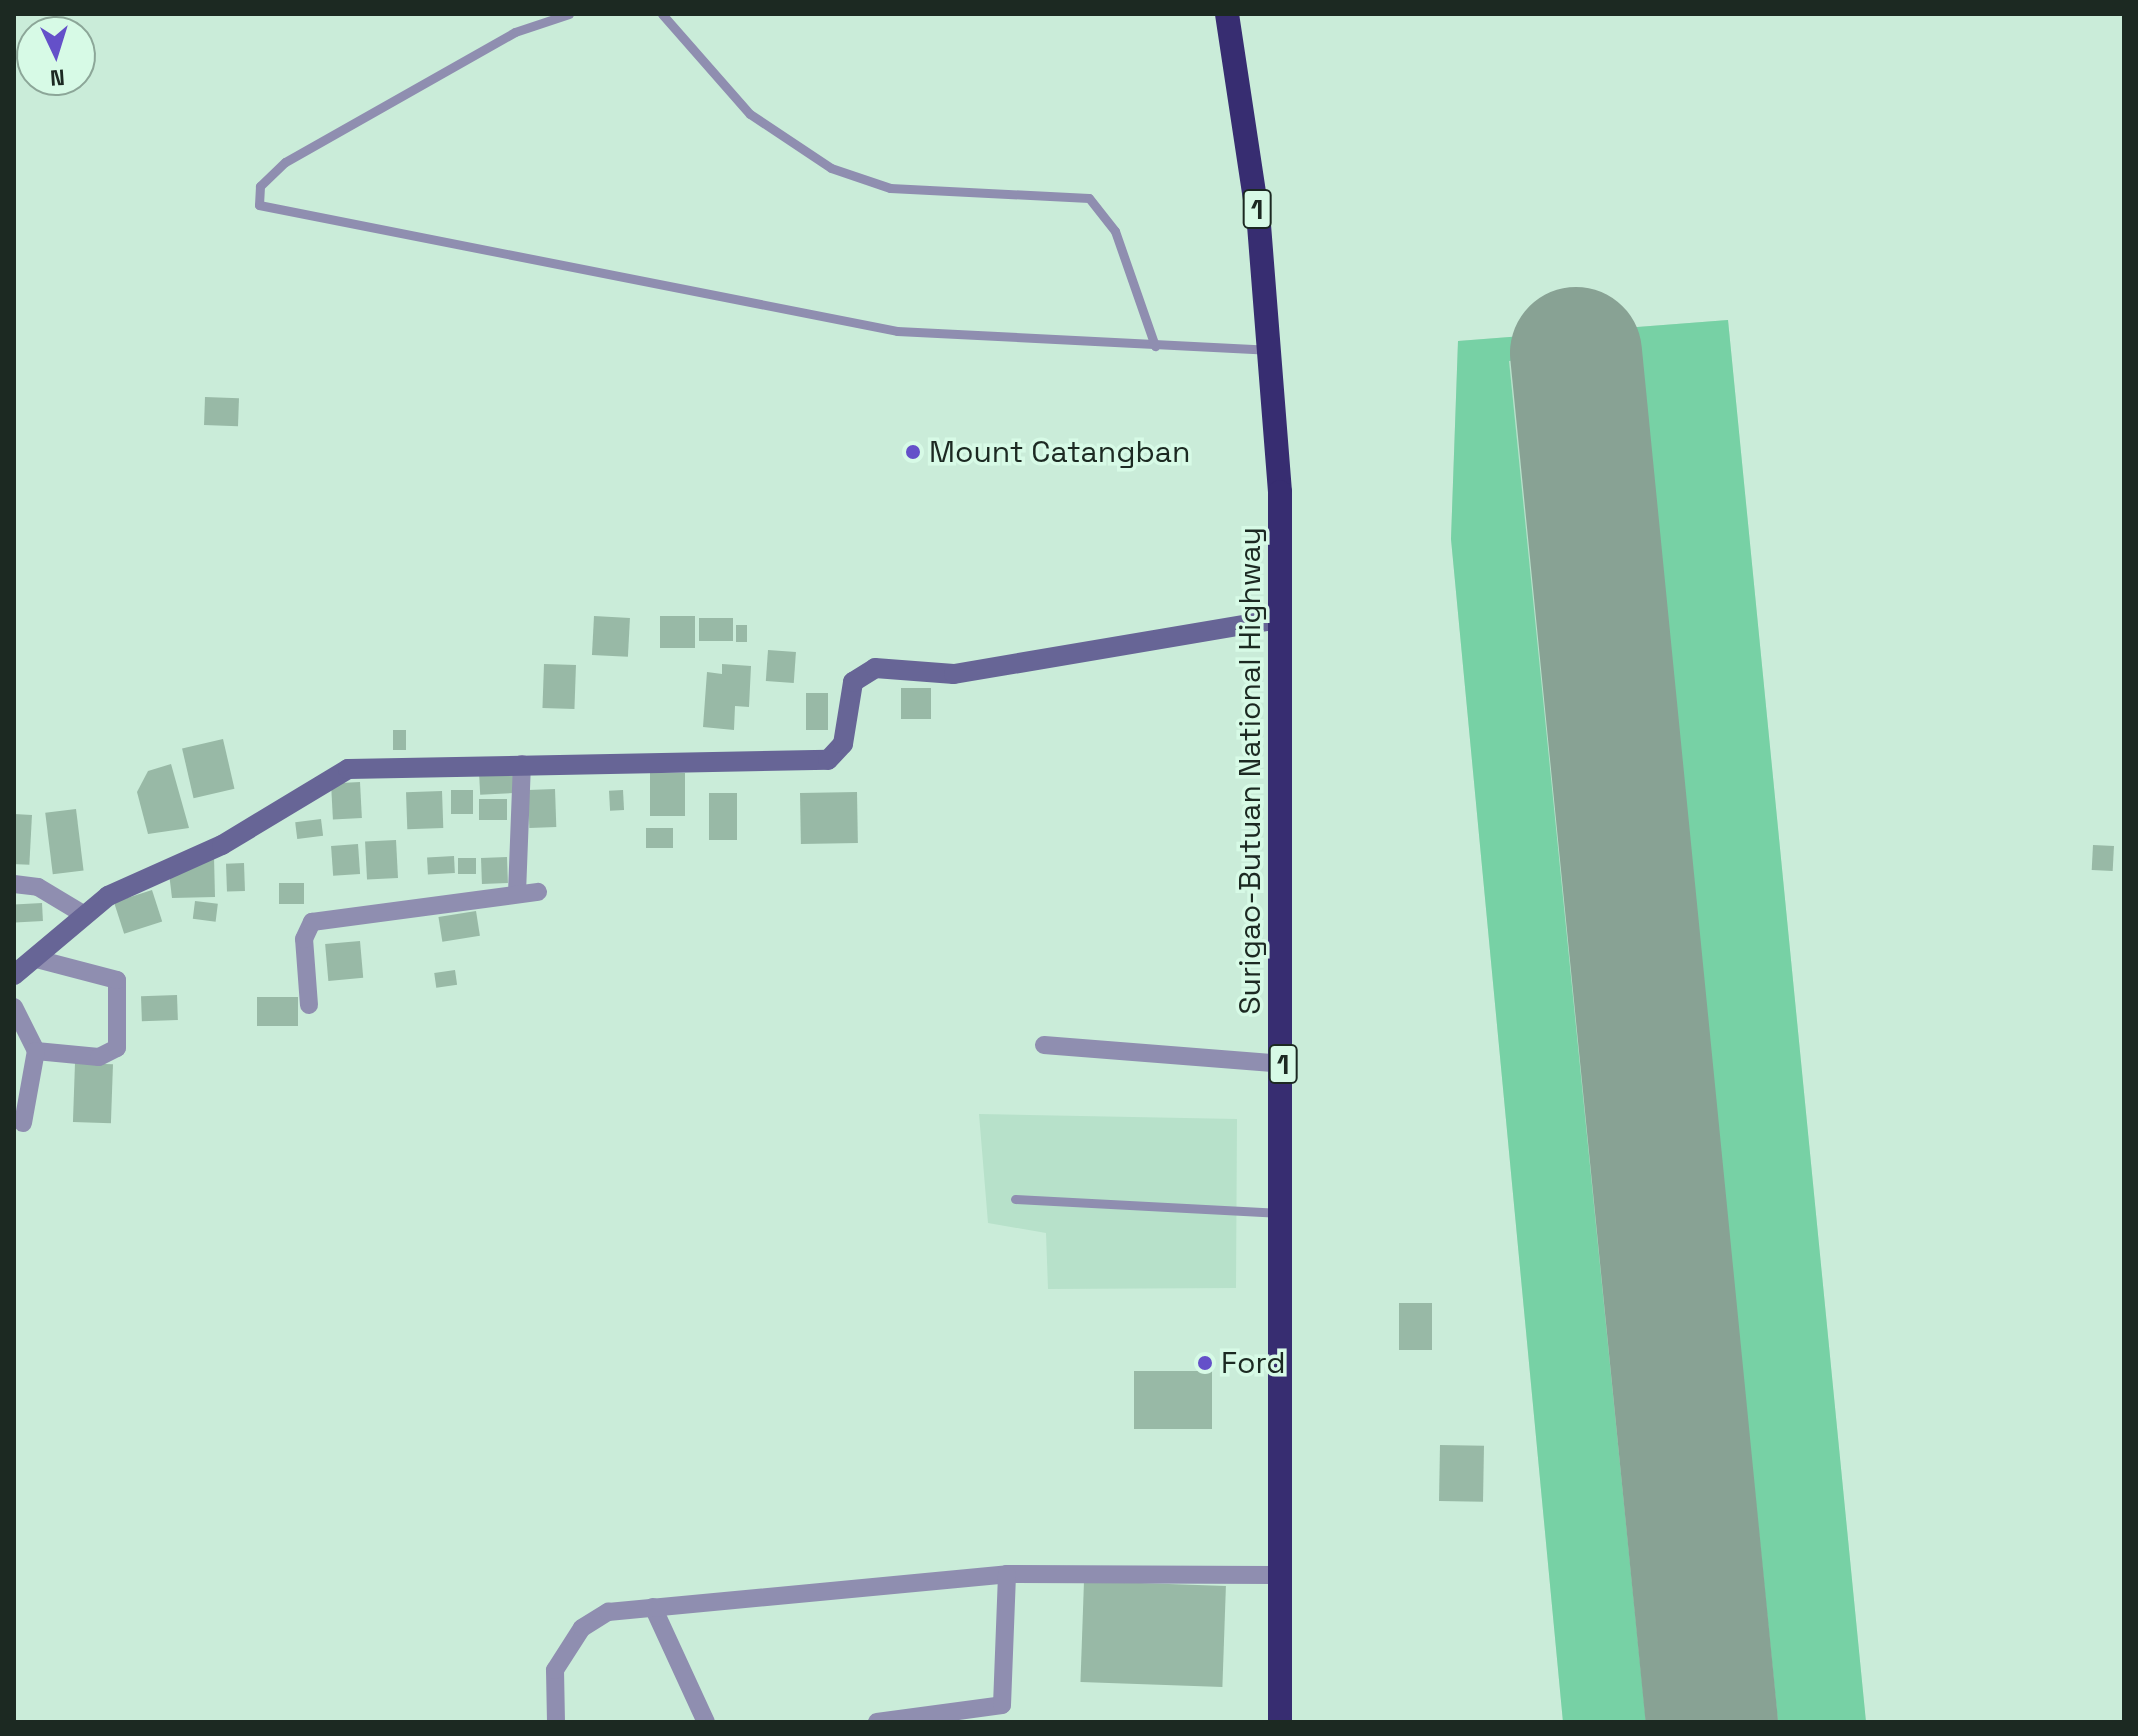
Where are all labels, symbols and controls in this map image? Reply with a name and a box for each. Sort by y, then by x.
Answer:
north arrow [16,16,96,96]
text: N [49,63,66,92]
road number: 1 [1241,185,1273,233]
place label: Mount Catangban [929,434,1190,470]
marker: Mount Catangban [904,443,922,461]
street label: Surigao-Butuan National Highway [1232,527,1268,1015]
road number: 1 [1267,1040,1299,1088]
place label: Ford [1221,1345,1286,1381]
marker: Ford [1196,1354,1214,1372]

